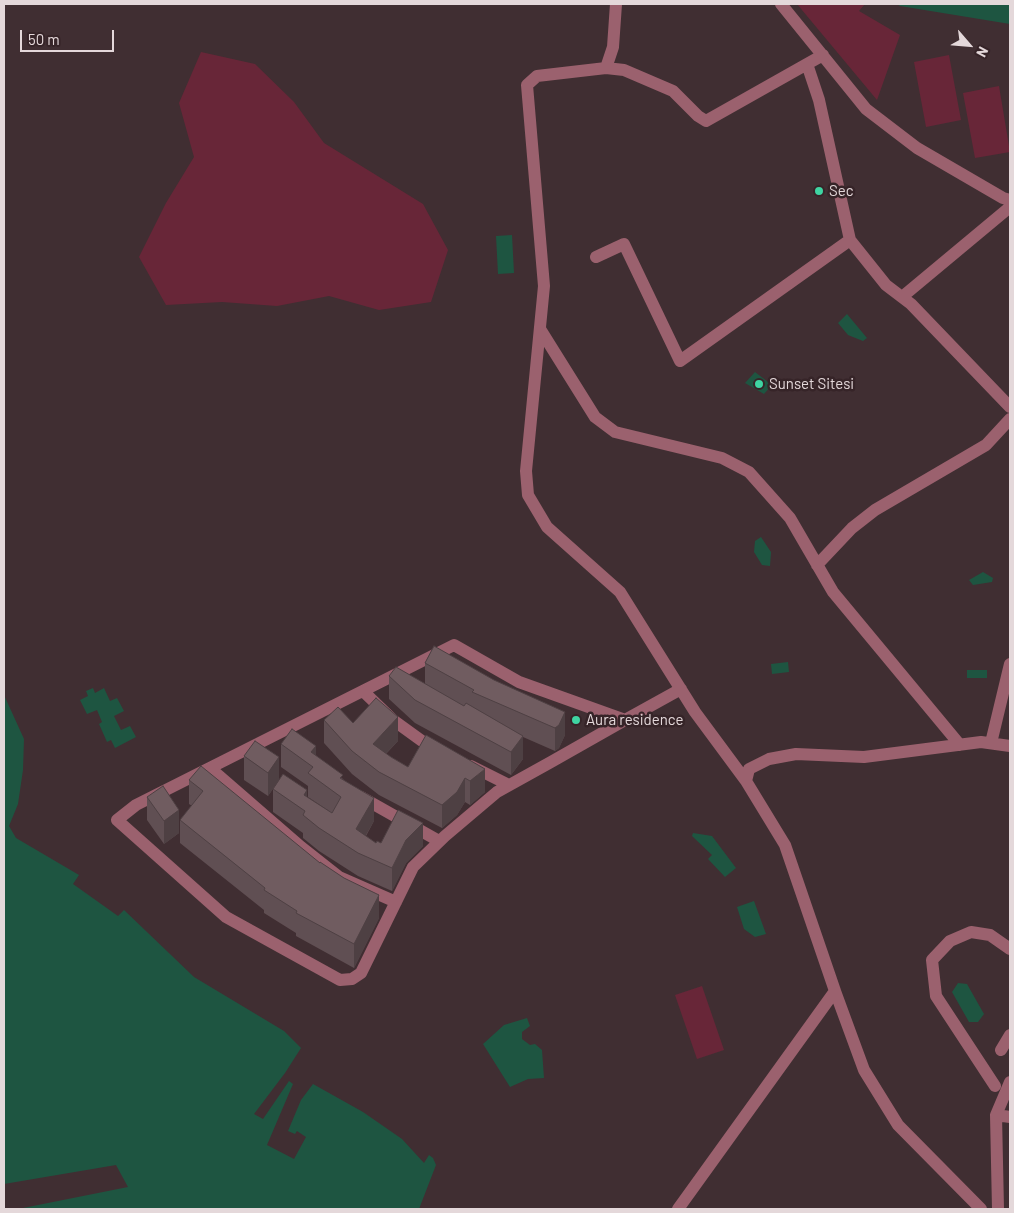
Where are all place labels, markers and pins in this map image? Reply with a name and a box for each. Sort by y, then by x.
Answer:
place label: Sec [829,182,854,200]
marker: Sec [813,185,825,197]
place label: Sunset Sitesi [769,375,854,393]
marker: Sunset Sitesi [753,378,765,390]
place label: Aura residence [586,711,683,729]
marker: Aura residence [570,714,582,726]

